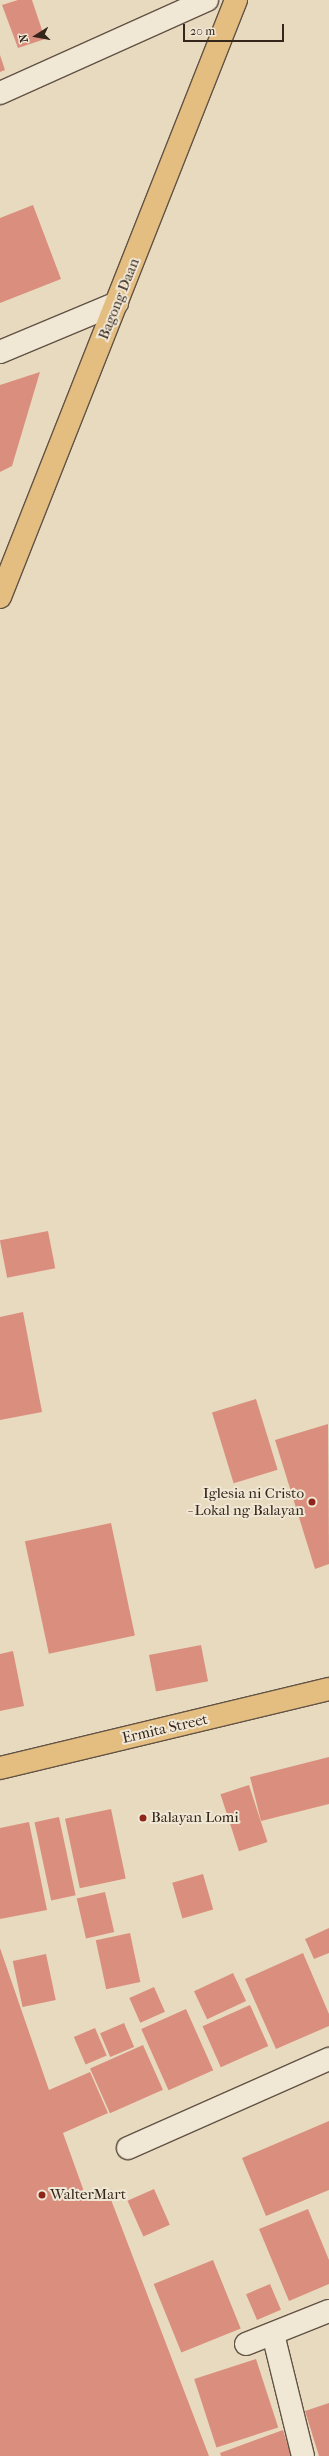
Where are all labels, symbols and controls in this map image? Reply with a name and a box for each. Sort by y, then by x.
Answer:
north arrow [16,16,56,56]
scale bar [185,16,286,42]
text: 20 m [190,24,215,38]
text: N [17,33,31,44]
street label: Bagong Daan [95,256,143,342]
place label: Iglesia ni Cristo - Lokal ng Balayan [187,1484,304,1519]
marker: Iglesia ni Cristo - Lokal ng Balayan [307,1497,317,1507]
street label: Ermita Street [120,1710,210,1748]
place label: Balayan Lomi [151,1809,239,1827]
marker: Balayan Lomi [138,1813,148,1823]
place label: WalterMart [50,2186,126,2204]
marker: WalterMart [37,2190,47,2200]

